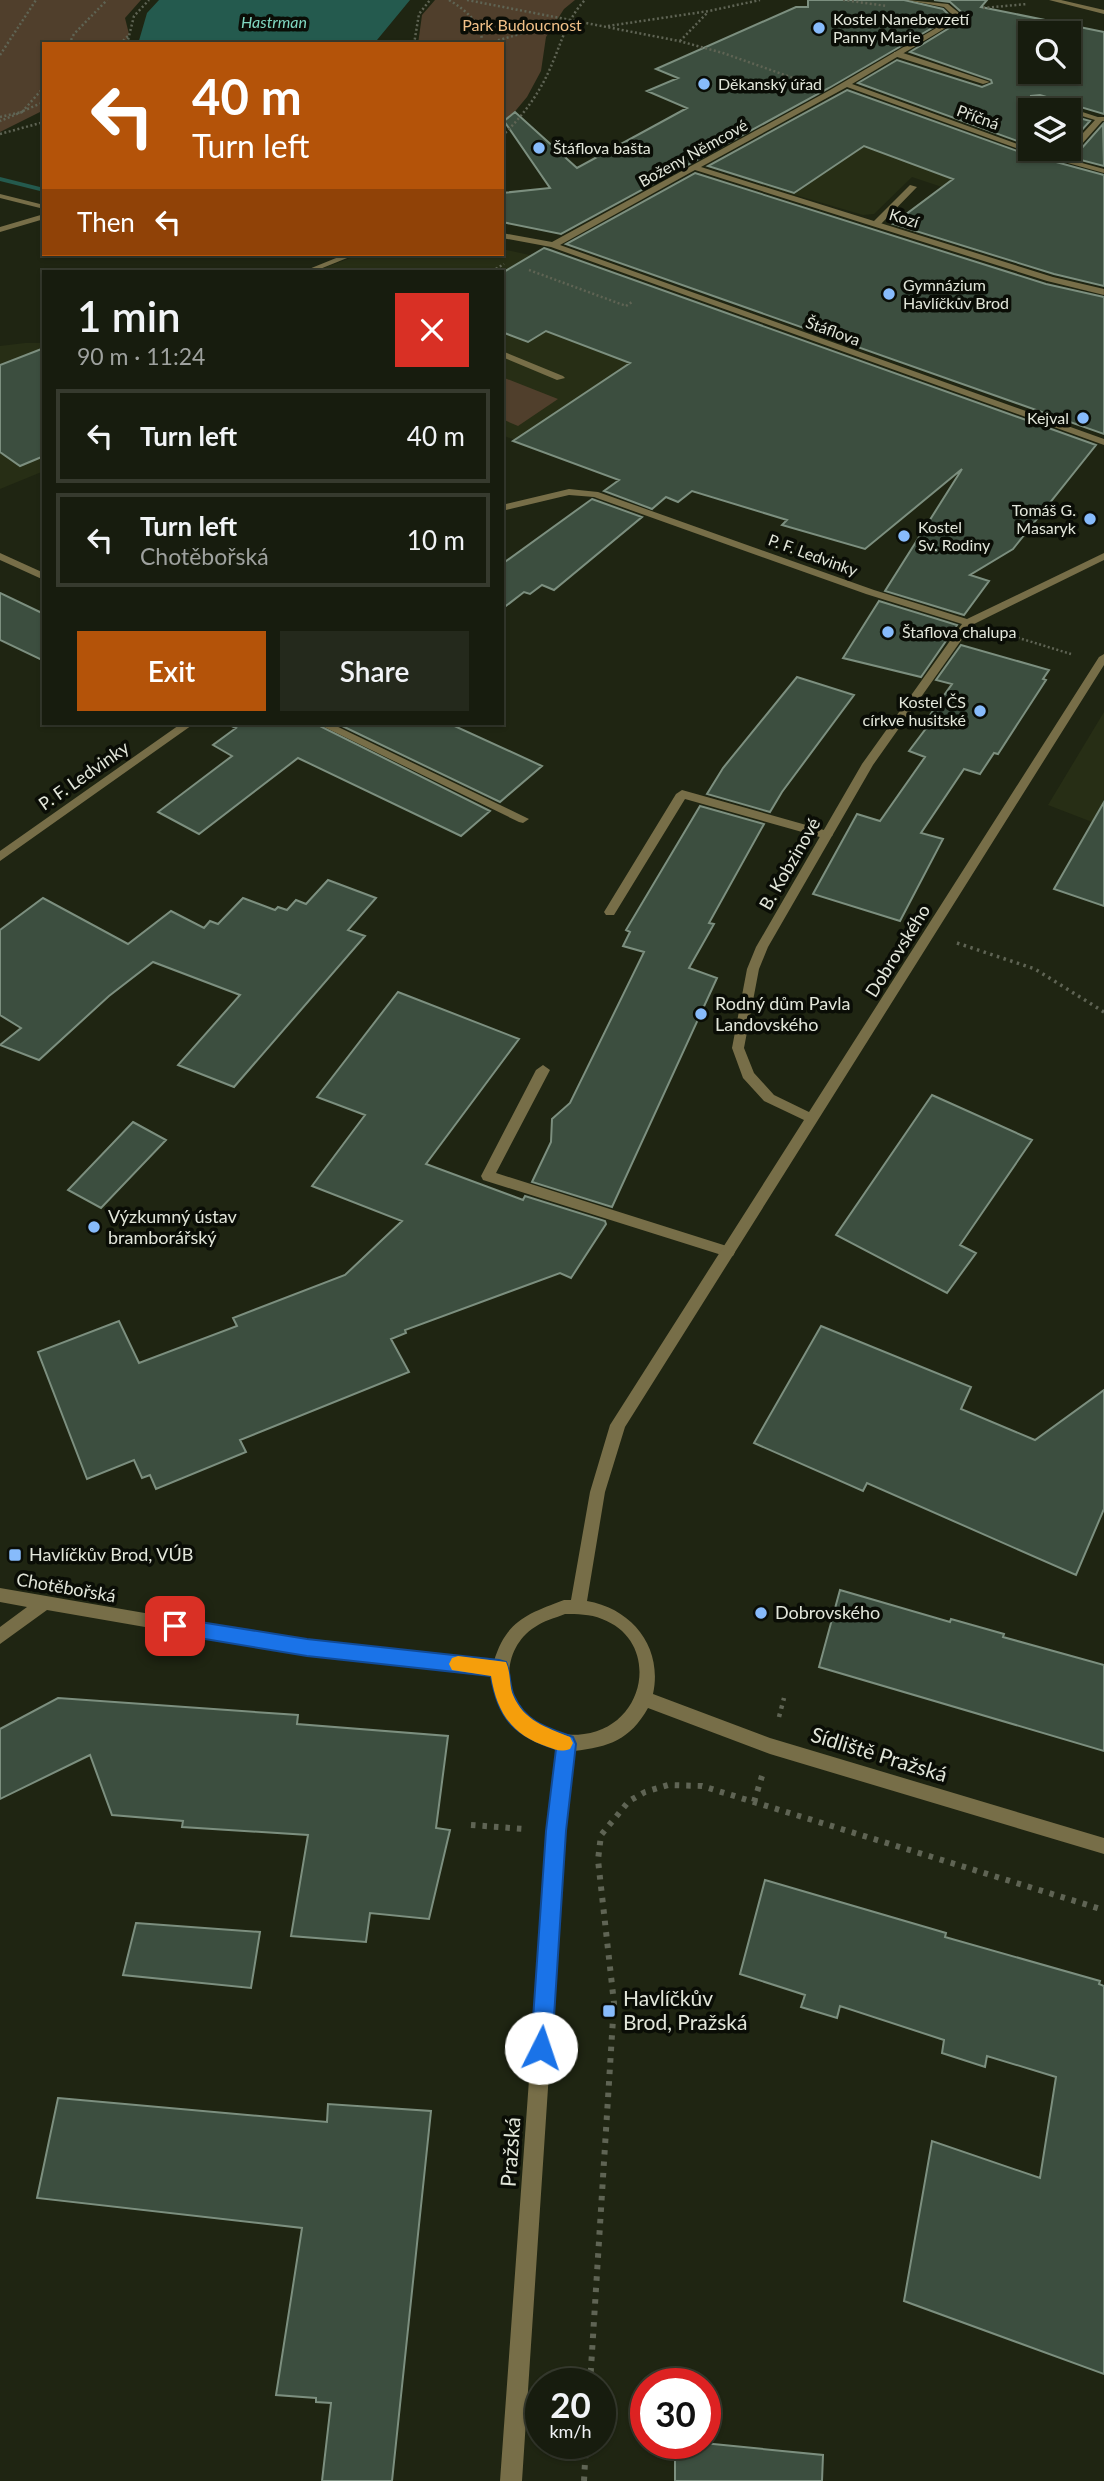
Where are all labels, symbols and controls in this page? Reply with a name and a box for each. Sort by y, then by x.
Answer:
place label: Kostel Nanebevzetí Panny Marie [833,9,970,46]
water label: Hastrman [241,12,307,31]
park label: Park Budoucnost [462,15,582,34]
marker: Kostel Nanebevzetí Panny Marie [811,20,827,36]
map controls [1018,21,1081,161]
button: search [1018,21,1081,84]
text: 40 m [192,67,302,125]
icon: left [77,70,168,161]
place label: Děkanský úřad [718,74,822,93]
marker: Děkanský úřad [696,76,712,92]
button: layers [1018,98,1081,161]
street label: Příčná [954,100,1002,133]
street label: Boženy Němcové [635,115,751,190]
text: Turn left [192,126,309,165]
place label: Štáflova bašta [553,138,651,157]
marker: Štáflova bašta [531,140,547,156]
icon: left [149,203,187,241]
street label: Kozí [887,204,922,231]
text: Then [77,206,135,238]
place label: Gymnázium Havlíčkův Brod [903,275,1009,312]
marker: Gymnázium Havlíčkův Brod [881,286,897,302]
text: 1 min [77,291,181,341]
button: close [395,293,469,367]
street label: Štáflova [804,312,863,349]
text: 90 m · 11:24 [77,342,205,370]
place label: Kejval [1027,408,1069,427]
marker: Kejval [1075,410,1091,426]
icon: left [81,417,119,455]
text: Turn left [140,420,237,452]
text: 40 m [407,420,465,452]
place label: Tomáš G. Masaryk [1012,500,1077,537]
text: Turn left [140,510,237,542]
marker: Tomáš G. Masaryk [1082,511,1098,527]
place label: Kostel Sv. Rodiny [918,517,991,554]
icon: left [81,521,119,559]
text: 10 m [407,524,465,556]
marker: Kostel Sv. Rodiny [896,528,912,544]
street label: P. F. Ledvinky [766,530,861,580]
text: Chotěbořská [140,542,269,570]
place label: Štaflova chalupa [902,622,1016,641]
marker: Štaflova chalupa [880,624,896,640]
button: Exit [77,631,266,711]
button: Share [280,631,469,711]
place label: Kostel ČS církve husitské [863,692,966,729]
marker: Kostel ČS církve husitské [972,703,988,719]
street label: P. F. Ledvinky [34,736,134,814]
street label: B. Kobzinové [754,813,824,914]
street label: Dobrovského [860,900,934,1001]
place label: Rodný dům Pavla Landovského [715,992,851,1035]
marker: Rodný dům Pavla Landovského [693,1006,709,1022]
place label: Výzkumný ústav bramborářský [108,1205,237,1248]
marker: Výzkumný ústav bramborářský [86,1219,102,1235]
place label: Havlíčkův Brod, VÚB [29,1543,193,1565]
marker: Havlíčkův Brod, VÚB [7,1547,23,1563]
street label: Chotěbořská [15,1567,118,1607]
pin [145,1596,205,1656]
place label: Dobrovského [775,1601,880,1623]
marker: Dobrovského [753,1605,769,1621]
icon: arrive [156,1607,194,1645]
street label: Sídliště Pražská [808,1721,951,1786]
place label: Havlíčkův Brod, Pražská [623,1985,747,2034]
marker: Havlíčkův Brod, Pražská [601,2003,617,2019]
position arrow [504,2011,578,2085]
street label: Pražská [495,2116,524,2188]
speed limit sign: 30 [630,2368,721,2459]
text: 20 [550,2383,591,2425]
text: km/h [549,2420,592,2442]

